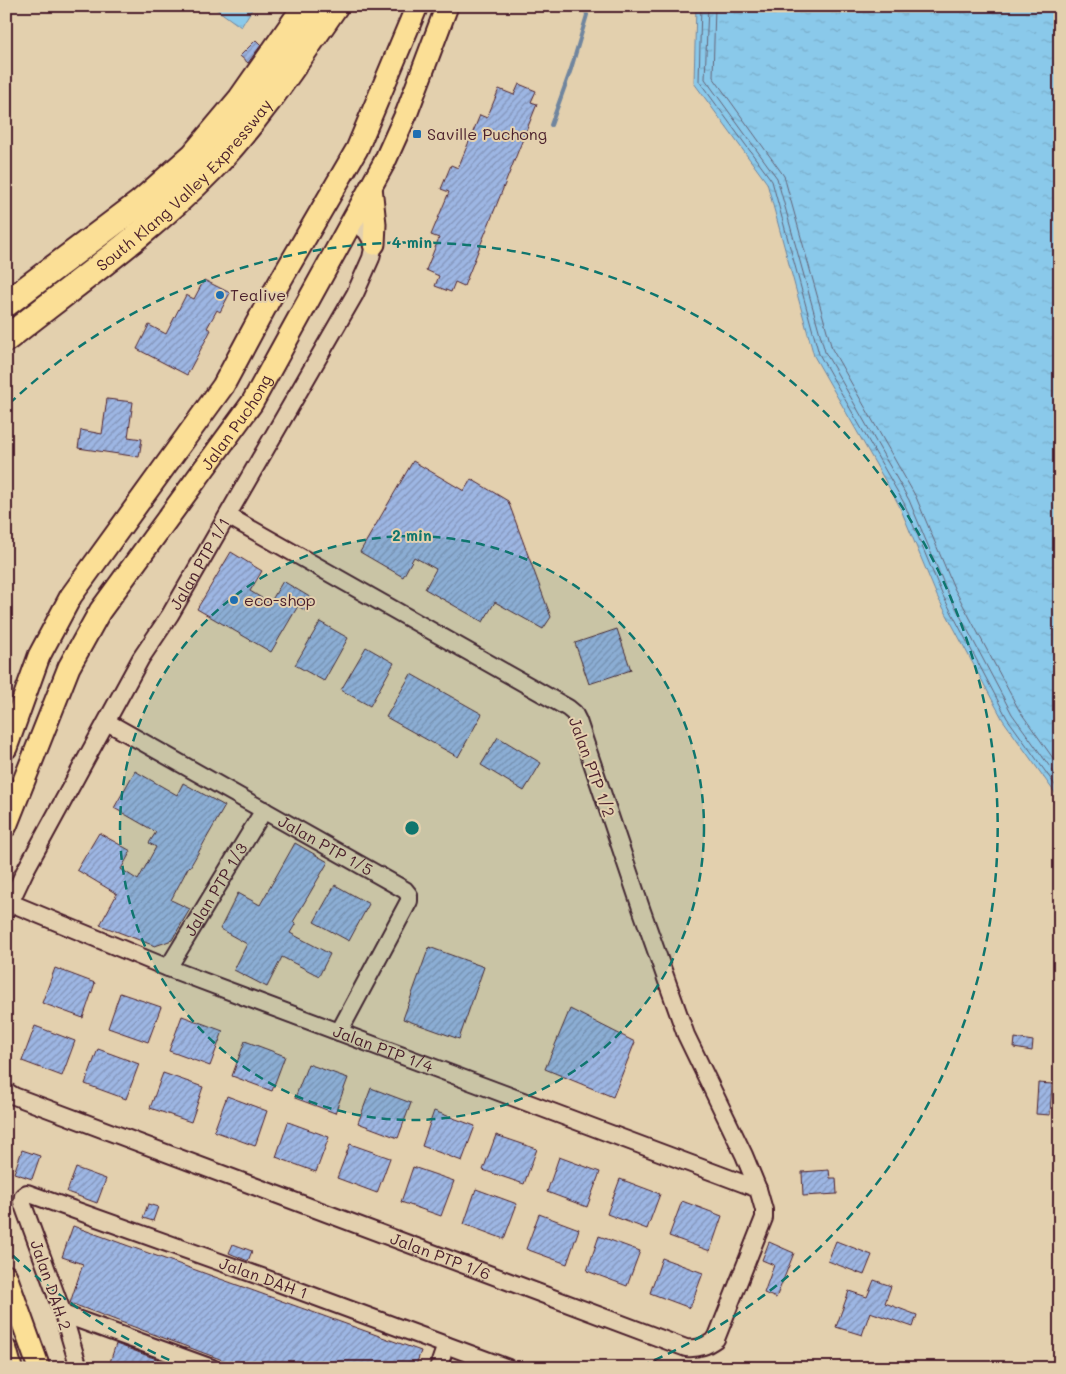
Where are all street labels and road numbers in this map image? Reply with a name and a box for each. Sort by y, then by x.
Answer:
street label: South Klang Valley Expressway [91,94,276,275]
street label: Jalan Puchong [196,370,276,474]
street label: Jalan PTP 1/1 [164,513,234,613]
street label: Jalan PTP 1/2 [565,714,620,820]
street label: Jalan PTP 1/5 [275,810,377,880]
street label: Jalan PTP 1/3 [179,839,252,940]
street label: Jalan PTP 1/4 [330,1020,437,1077]
street label: Jalan PTP 1/6 [388,1227,494,1284]
street label: Jalan DAH 2 [26,1237,77,1333]
street label: Jalan DAH 1 [217,1252,311,1303]

